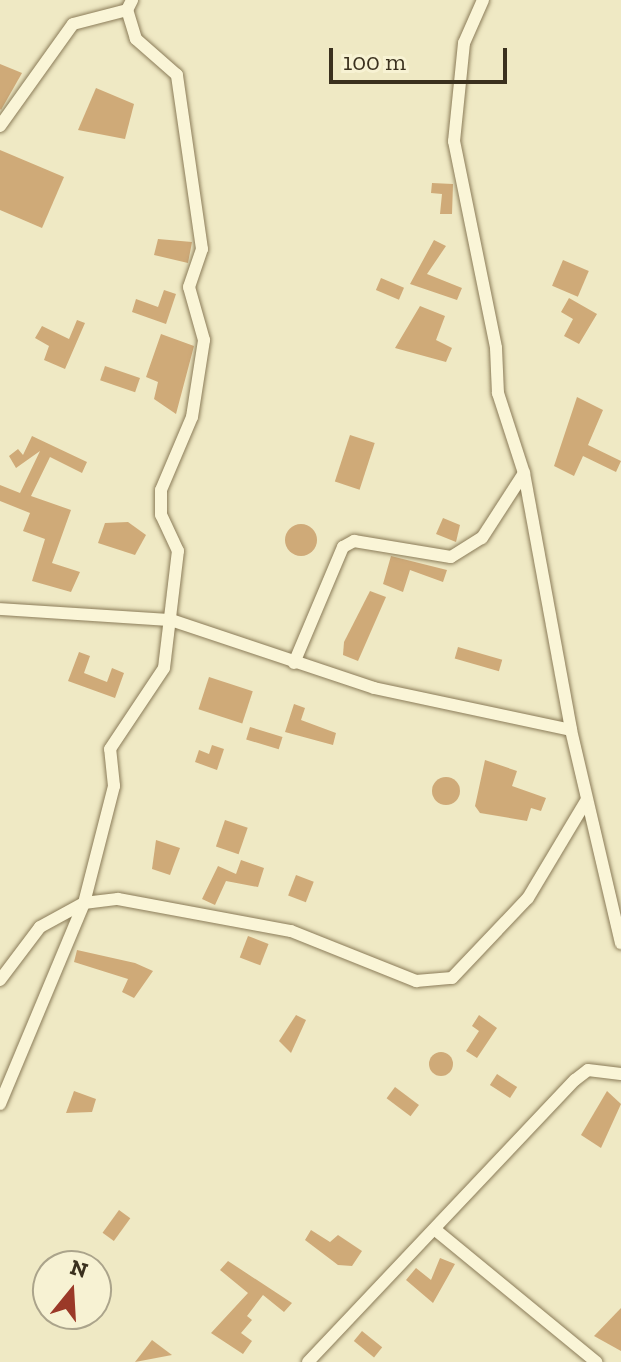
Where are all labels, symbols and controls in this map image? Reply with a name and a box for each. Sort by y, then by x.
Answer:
scale bar [333,32,511,82]
text: 100 m [343,47,406,76]
north arrow [32,1250,112,1330]
text: N [67,1253,91,1284]

